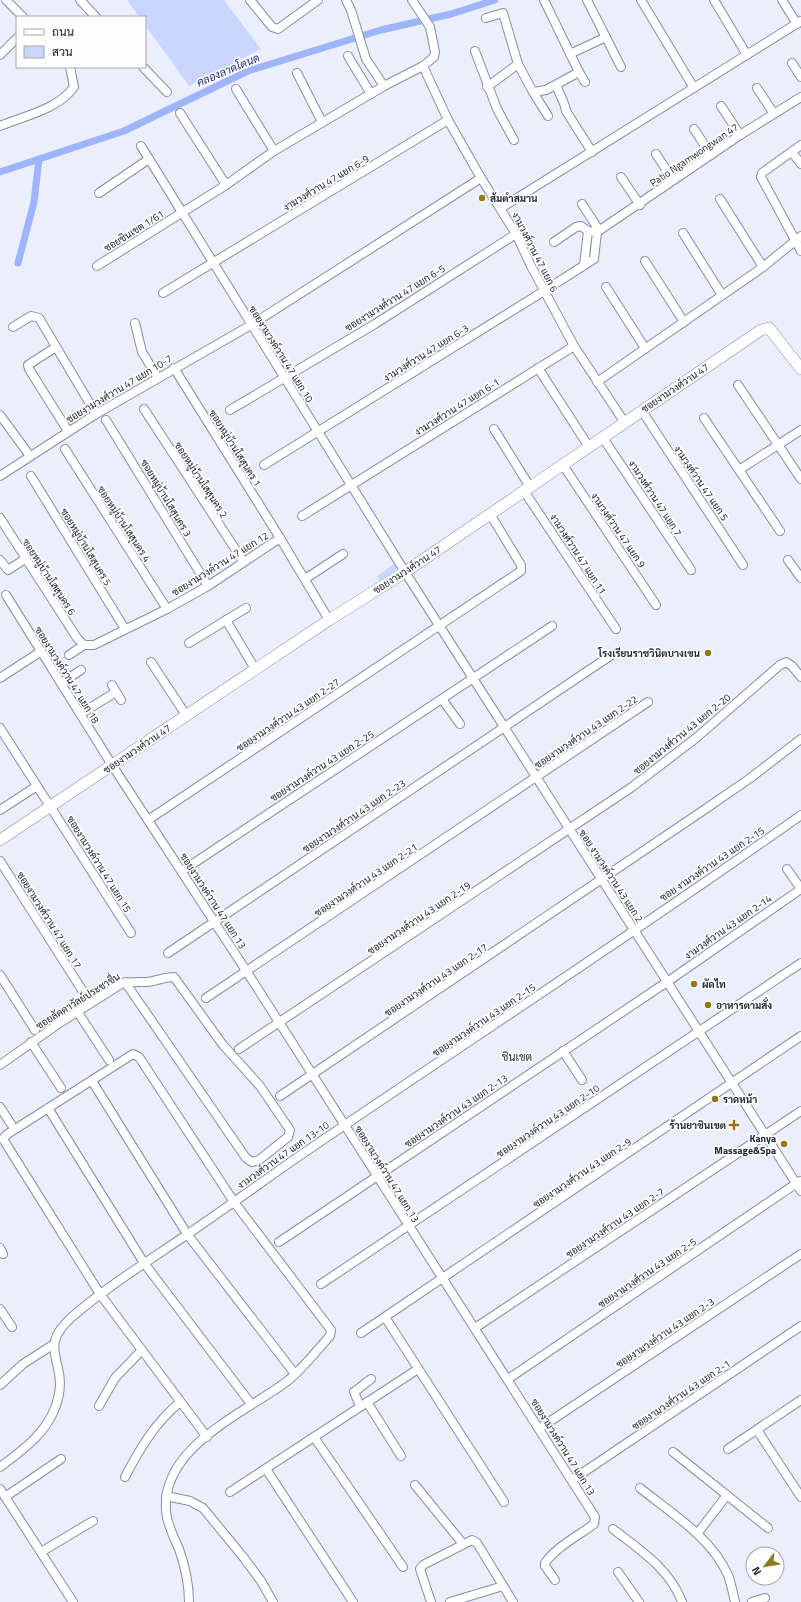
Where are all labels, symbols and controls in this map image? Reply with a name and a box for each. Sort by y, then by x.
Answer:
legend [16,16,146,68]
text: ถนน [52,22,75,41]
text: สวน [52,42,73,61]
water label: คลองลาดโตนด [194,50,262,90]
street label: Patio Ngamwongwan 47 [647,120,741,190]
street label: งามวงศ์วาน 47 แยก 6-9 [280,151,372,215]
place label: ส้มตำสมาน [490,191,538,206]
marker: ส้มตำสมาน [477,193,487,203]
street label: ซอยชินเขต 1/61 [101,207,167,255]
street label: งามวงศ์วาน 47 แยก 6 [508,209,562,295]
street label: ซอยงามวงศ์วาน 47 แยก 6-5 [342,261,448,335]
street label: ซอยงามวงค์วาน 47 แยก 10 [245,303,317,406]
street label: งามวงศ์วาน 47 แยก 6-3 [380,321,472,385]
street label: ซอยงามวงศ์วาน 47 แยก 10-7 [63,351,175,427]
street label: ซอยงามวงศ์วาน 47 [638,360,712,416]
street label: งามวงศ์วาน 47 แยก 6-1 [411,375,503,439]
street label: ซอยหมู่บ้านโสสุนคร 1 [205,407,265,489]
street label: ซอยหมู่บ้านโสสุนคร 2 [171,439,231,521]
street label: งามวงศ์วาน 47 แยก 5 [670,442,732,524]
street label: ซอยหมู่บ้านโสสุนคร 3 [137,456,195,540]
street label: งามวงศ์วาน 47 แยก 7 [625,457,685,539]
street label: ซอยหมู่บ้านโสสุนคร 4 [94,483,155,565]
street label: งามวงศ์วาน 47 แยก 9 [587,489,649,571]
street label: ซอยหมู่บ้านโสสุนคร 5 [57,505,115,589]
street label: งามวงศ์วาน 47 แยก 11 [546,511,610,597]
street label: ซอยงามวงค์วาน 47 แยก 12 [169,528,271,600]
street label: ซอยหมู่บ้านโสสุนคร 6 [19,536,80,618]
street label: ซอยงามวงศ์วาน 47 [370,542,444,598]
street label: ซอยงามวงค์วาน 47 แยก 18 [31,624,103,727]
place label: โรงเรียนราชวินิตบางเขน [597,646,700,661]
marker: โรงเรียนราชวินิตบางเขน [703,648,713,658]
street label: ซอยงามวงศ์วาน 43 แยก 2-27 [233,675,343,755]
street label: ซอยงามวงศ์วาน 43 แยก 2-20 [630,690,734,778]
street label: ซอยงามวงศ์วาน 43 แยก 2-22 [531,692,641,772]
street label: ซอยงามวงศ์วาน 47 [100,721,174,777]
street label: ซอยงามวงค์วาน 43 แยก 2-25 [267,726,377,805]
street label: ซอยงามวงศ์วาน 43 แยก 2-23 [299,776,409,856]
street label: ซอยงามวงค์วาน 47 แยก 15 [63,813,135,916]
street label: ซอย งามวงค์วาน 43 แยก 2-15 [657,823,768,905]
street label: ซอย งามวงค์วาน 43 แยก 2 [575,827,647,925]
street label: ซอยงามวงศ์วาน 43 แยก 2-21 [311,840,421,920]
street label: ซอยงามวงค์วาน 47 แยก 13 [176,850,250,952]
street label: ซอยงามวงศ์วาน 47 แยก 17 [13,869,85,971]
street label: ซอยงามวงศ์วาน 43 แยก 2-19 [364,878,474,958]
street label: งามวงศ์วาน 43 แยก 2-14 [681,891,775,963]
street label: ซอยงามวงศ์วาน 43 แยก 2-17 [381,940,491,1020]
street label: ซอยลัดดาวัลย์ประชาชื่น [32,968,123,1033]
place label: ผัดไท [702,977,726,992]
marker: ผัดไท [689,979,699,989]
street label: ซอยงามวงค์วาน 43 แยก 2-15 [429,980,539,1060]
place label: อาหารตามสั่ง [716,997,772,1013]
marker: อาหารตามสั่ง [703,1000,713,1010]
district label: ชินเขต [502,1049,532,1065]
street label: ซอยงามวงศ์วาน 43 แยก 2-13 [401,1071,511,1151]
street label: ซอยงามวงค์วาน 43 แยก 2-10 [493,1081,603,1161]
place label: ราดหน้า [723,1092,757,1107]
marker: ราดหน้า [710,1094,720,1104]
street label: งามวงศ์วาน 47 แยก 13-10 [234,1117,332,1193]
place label: ร้านยาชินเขต [670,1118,726,1133]
marker: ร้านยาชินเขต [729,1120,739,1130]
street label: ซอยงามวงค์วาน 47 แยก 13 [351,1123,423,1225]
place label: Kanya Massage&Spa [714,1131,776,1158]
street label: ซอยงามวงศ์วาน 43 แยก 2-9 [530,1134,635,1212]
marker: Kanya Massage&Spa [779,1139,789,1149]
street label: ซอยงามวงศ์วาน 43 แยก 2-7 [563,1184,667,1262]
street label: ซอยงามวงศ์วาน 43 แยก 2-5 [595,1234,700,1312]
street label: ซอยงามวงค์วาน 43 แยก 2-3 [613,1294,717,1372]
street label: ซอยงามวงศ์วาน 43 แยก 2-1 [629,1356,733,1434]
street label: ซอยงามวงค์วาน 47 แยก 13 [527,1396,599,1498]
north arrow [745,1546,785,1586]
text: N [748,1564,765,1579]

